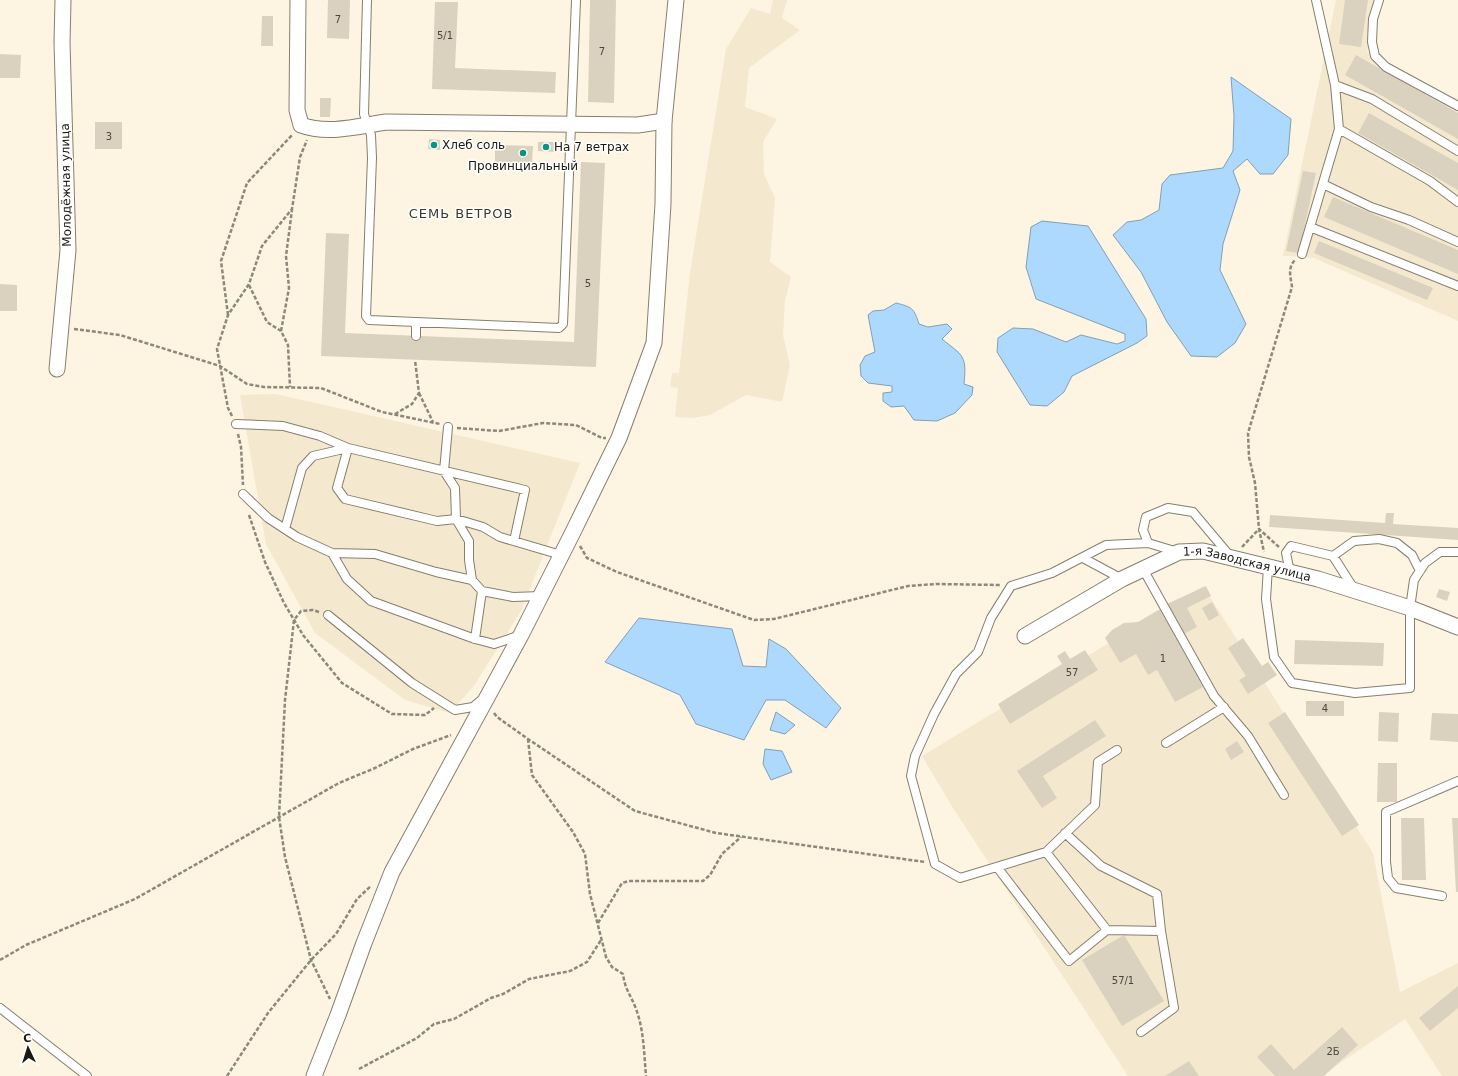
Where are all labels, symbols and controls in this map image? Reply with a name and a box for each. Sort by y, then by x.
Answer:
house number: 7 [335,14,341,25]
house number: 5/1 [437,30,453,41]
house number: 7 [599,46,605,57]
street label: Молодёжная улица [58,123,74,247]
house number: 3 [106,131,112,142]
place label: Хлеб соль [442,138,505,152]
marker: Хлеб соль [429,140,439,150]
place label: На 7 ветрах [554,140,629,154]
marker: На 7 ветрах [541,142,551,152]
marker: Провинциальный [518,148,528,158]
place label: Провинциальный [468,159,578,173]
district label: СЕМЬ ВЕТРОВ [409,206,513,221]
house number: 5 [585,278,591,289]
street label: 1-я Заводская улица [1183,544,1313,584]
house number: 1 [1160,653,1166,664]
house number: 57 [1066,667,1078,678]
house number: 4 [1322,703,1328,714]
house number: 57/1 [1112,975,1134,986]
north arrow [8,1028,48,1068]
text: С [23,1032,32,1045]
house number: 2Б [1326,1046,1340,1057]

